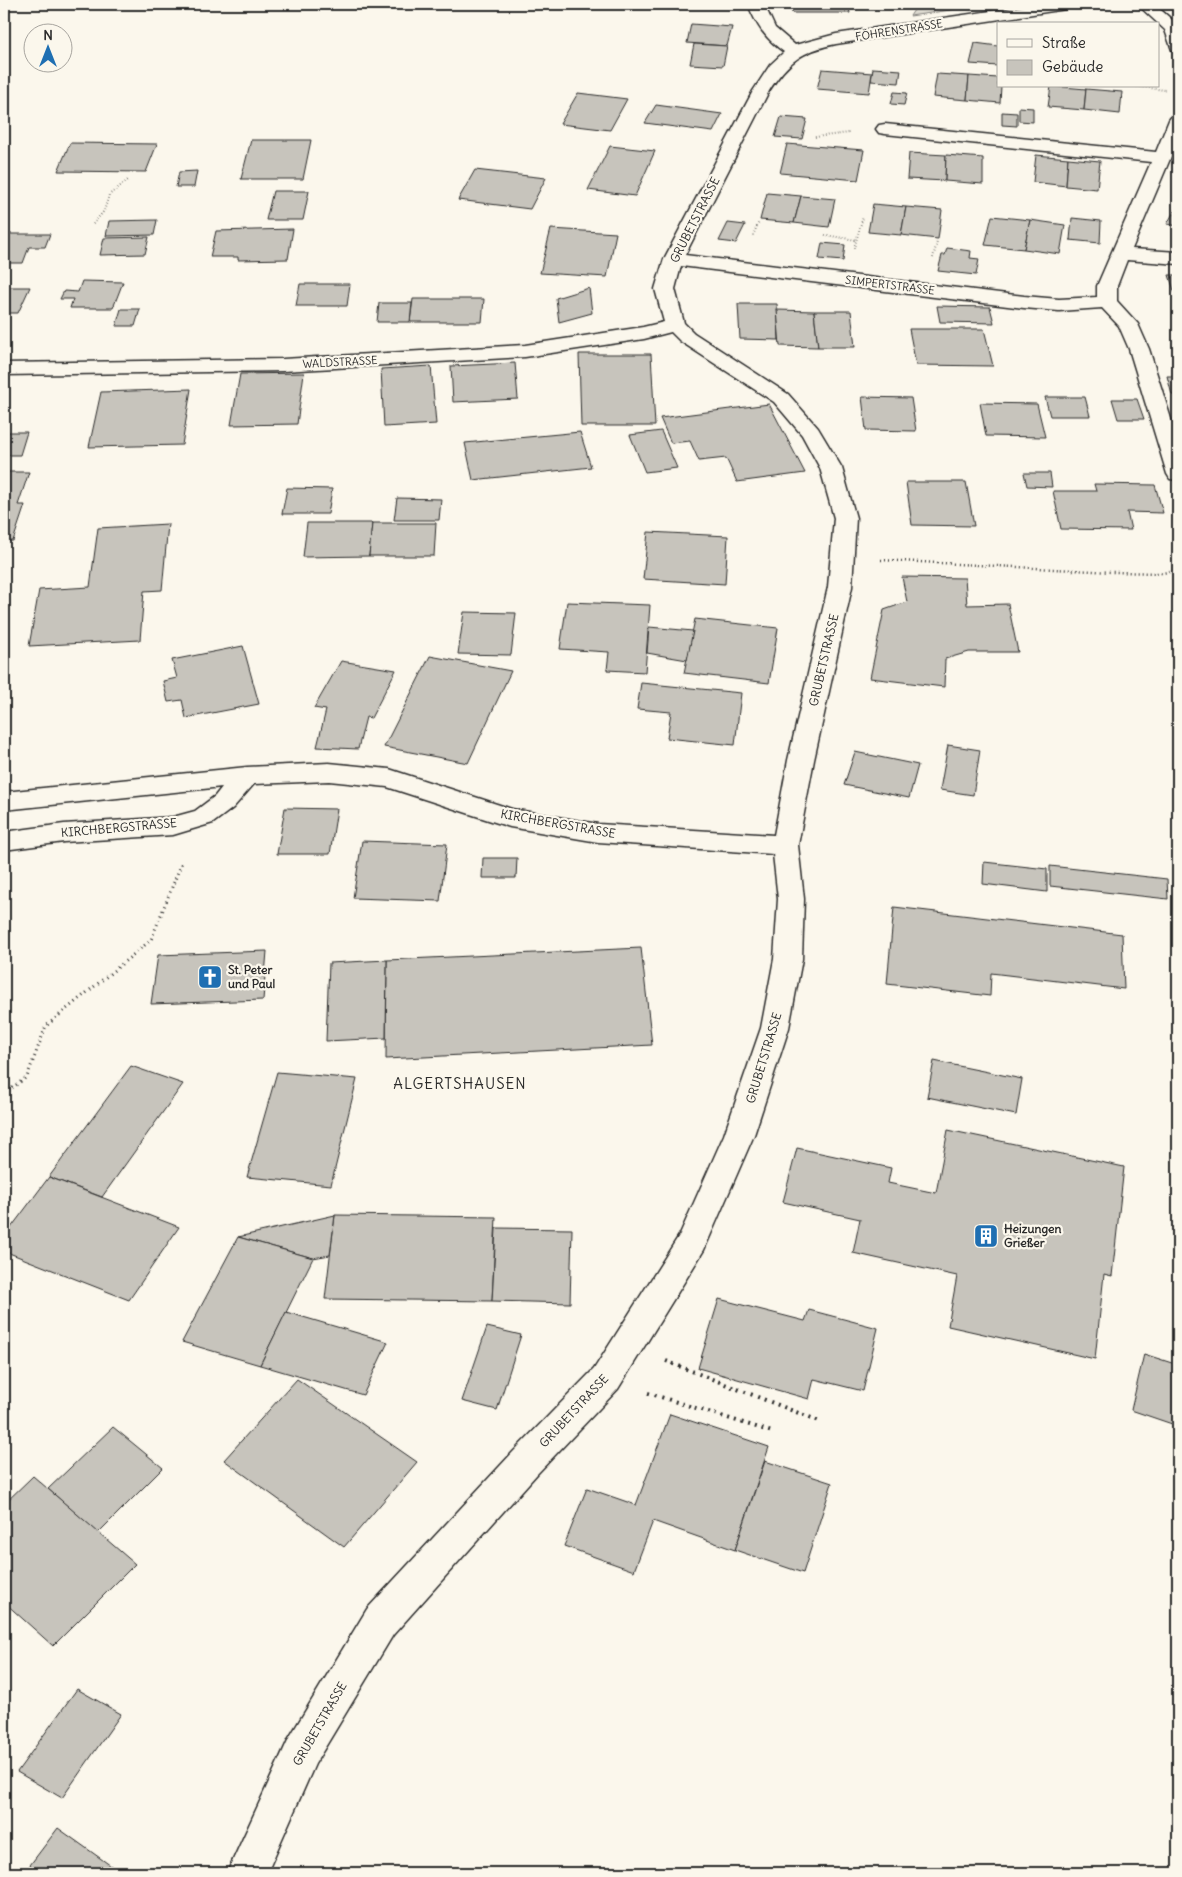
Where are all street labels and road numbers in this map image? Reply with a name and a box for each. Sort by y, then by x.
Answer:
street label: FÖHRENSTRASSE [854,15,944,44]
street label: GRUBETSTRASSE [666,174,723,265]
street label: SIMPERTSTRASSE [844,273,936,297]
street label: WALDSTRASSE [302,353,378,371]
street label: GRUBETSTRASSE [806,612,841,708]
street label: KIRCHBERGSTRASSE [499,806,617,841]
street label: KIRCHBERGSTRASSE [60,815,178,840]
street label: GRUBETSTRASSE [743,1011,784,1105]
street label: GRUBETSTRASSE [536,1371,611,1450]
street label: GRUBETSTRASSE [289,1679,350,1768]

